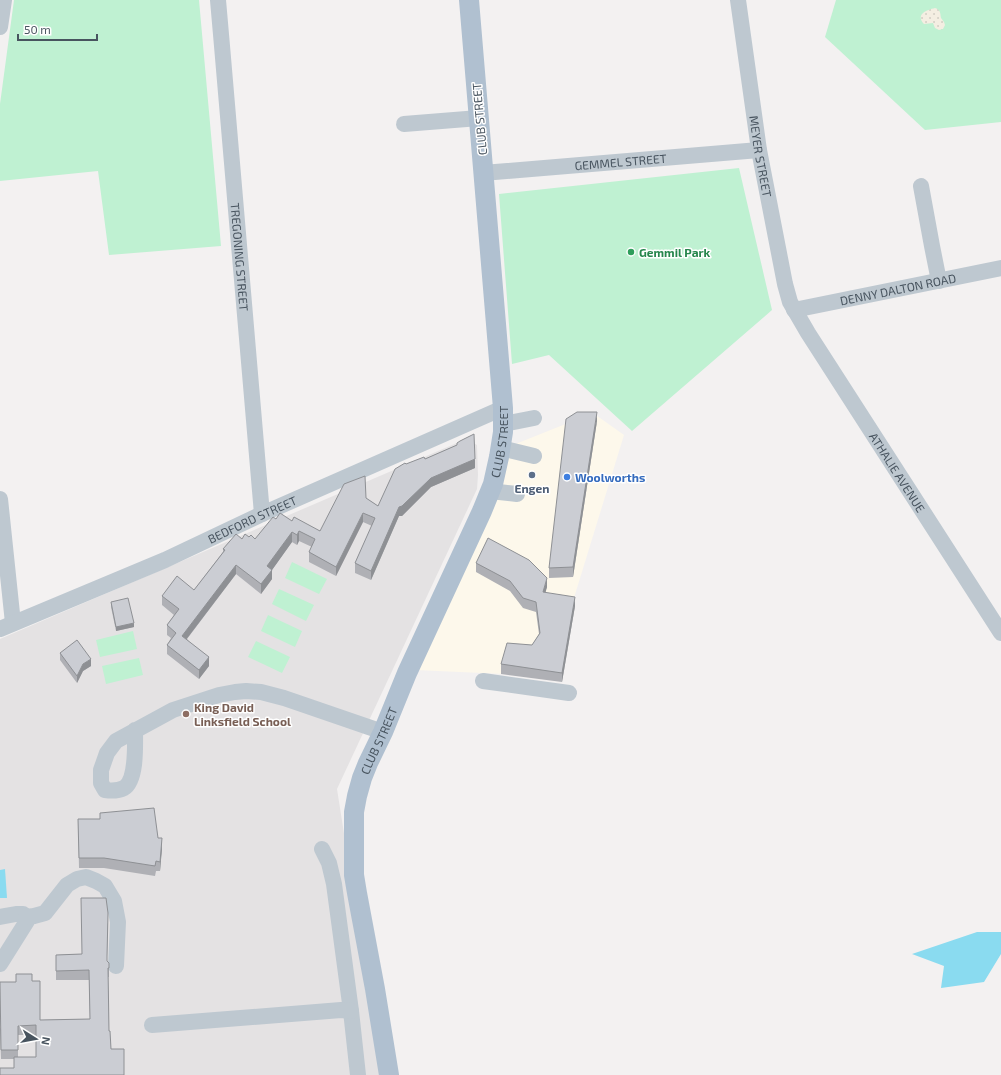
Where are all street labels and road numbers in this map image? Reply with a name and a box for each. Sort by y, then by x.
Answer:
street label: CLUB STREET [469,82,489,156]
street label: MEYER STREET [747,115,775,198]
street label: GEMMEL STREET [574,151,667,172]
street label: TREGONING STREET [228,202,252,312]
street label: DENNY DALTON ROAD [839,270,957,308]
street label: CLUB STREET [488,406,510,479]
street label: ATHALIE AVENUE [867,430,928,515]
street label: BEDFORD STREET [205,493,299,546]
street label: CLUB STREET [357,705,400,776]

